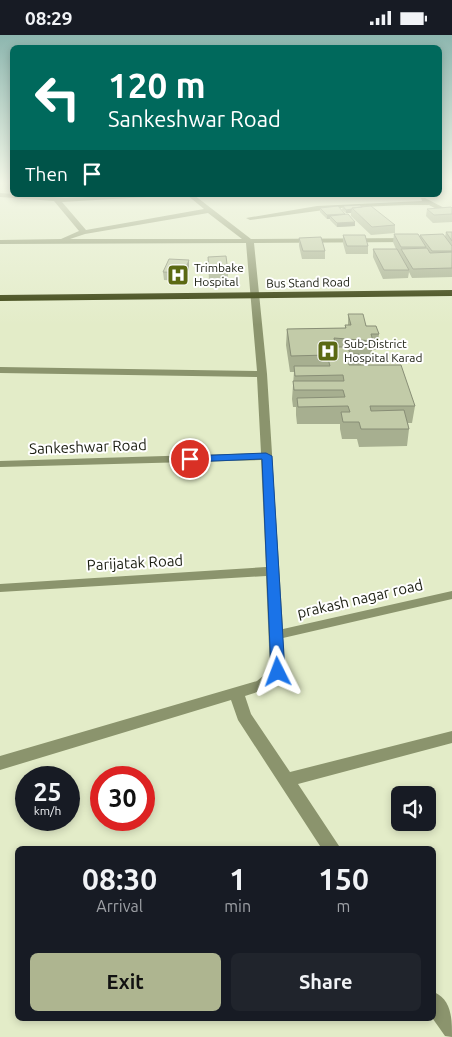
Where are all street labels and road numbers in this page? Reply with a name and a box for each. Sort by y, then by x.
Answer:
street label: Bus Stand Road [266,275,350,290]
street label: Sankeshwar Road [29,436,147,457]
street label: Parijatak Road [86,551,184,574]
street label: prakash nagar road [295,576,424,621]

